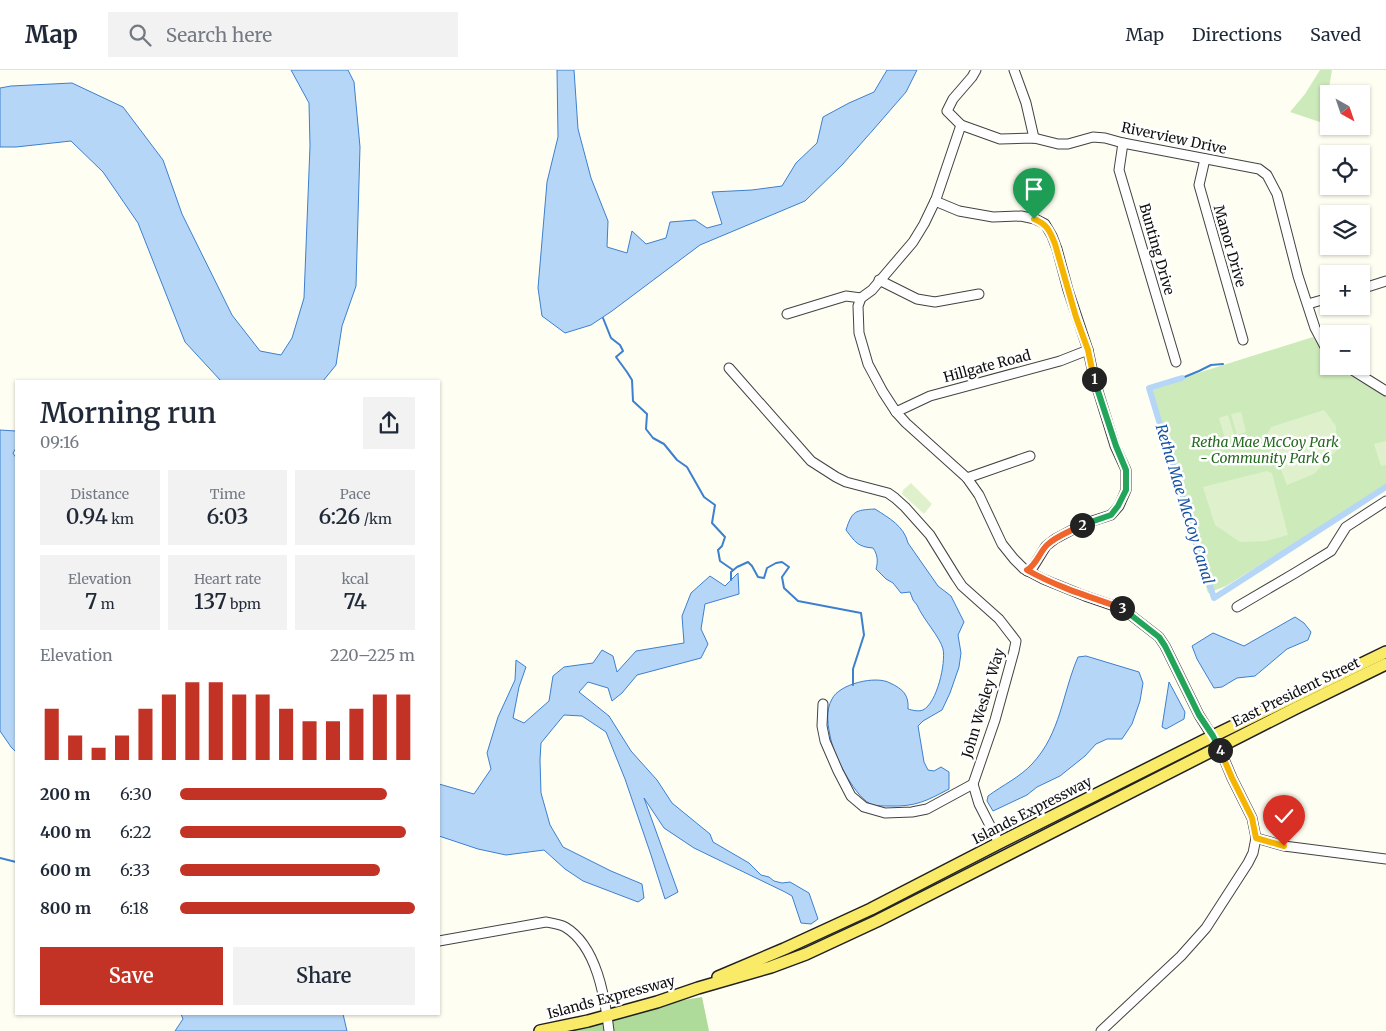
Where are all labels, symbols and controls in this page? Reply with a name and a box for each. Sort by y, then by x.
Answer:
search box [108,12,458,57]
text: Map [25,19,78,50]
icon: search [126,21,154,49]
text: Search here [166,23,272,47]
text: Map [1126,23,1164,46]
text: Directions [1192,23,1282,46]
text: Saved [1310,23,1361,46]
north arrow [1320,85,1370,135]
map controls [1320,85,1370,375]
street label: Riverview Drive [1120,118,1228,158]
button: locate [1320,145,1370,195]
pin [1013,168,1055,219]
icon: arrive [1020,175,1048,203]
street label: Bunting Drive [1135,201,1179,297]
street label: Manor Drive [1210,203,1250,289]
button: layers [1320,205,1370,255]
button: + [1320,265,1370,315]
button: − [1320,325,1370,375]
street label: Hillgate Road [941,346,1033,386]
pin: 1 [1082,366,1106,392]
text: 1 [1091,370,1098,388]
text: Morning run [40,395,216,431]
button: share [363,397,415,449]
water label: Retha Mae McCoy Canal [1152,422,1218,586]
text: 09:16 [40,432,79,452]
park label: Retha Mae McCoy Park - Community Park 6 [1191,433,1339,467]
text: Distance [71,485,129,503]
text: Time [210,485,245,503]
text: Pace [340,485,370,503]
text: 0.94 [66,503,108,530]
text: 6:03 [207,503,248,530]
text: 6:26 [318,503,360,530]
text: km [108,510,134,528]
text: /km [360,510,392,528]
pin: 2 [1070,512,1094,538]
text: 2 [1078,516,1087,534]
text: Elevation [68,570,132,588]
text: Heart rate [194,570,261,588]
text: kcal [341,570,369,588]
text: 7 [85,588,97,615]
text: 137 [194,588,227,615]
text: 74 [343,588,367,615]
text: m [97,595,115,613]
text: bpm [227,595,261,613]
pin: 3 [1110,596,1134,620]
text: 3 [1118,599,1127,617]
text: Elevation [40,645,113,665]
text: 220–225 m [330,645,415,665]
street label: John Wesley Way [957,645,1009,761]
street label: East President Street [1229,653,1363,731]
pin: 4 [1208,738,1232,762]
text: 4 [1216,741,1225,759]
street label: Islands Expressway [969,772,1096,848]
text: 200 m [40,784,90,804]
text: 6:30 [120,784,152,804]
pin [1263,795,1305,846]
icon: check [1270,802,1298,830]
text: 400 m [40,822,91,842]
text: 6:22 [120,822,152,842]
text: 600 m [40,860,91,880]
text: 6:33 [120,860,150,880]
text: 800 m [40,898,91,918]
text: 6:18 [120,898,149,918]
button: Save [40,947,223,1005]
button: Share [233,947,415,1005]
street label: Islands Expressway [545,971,678,1023]

